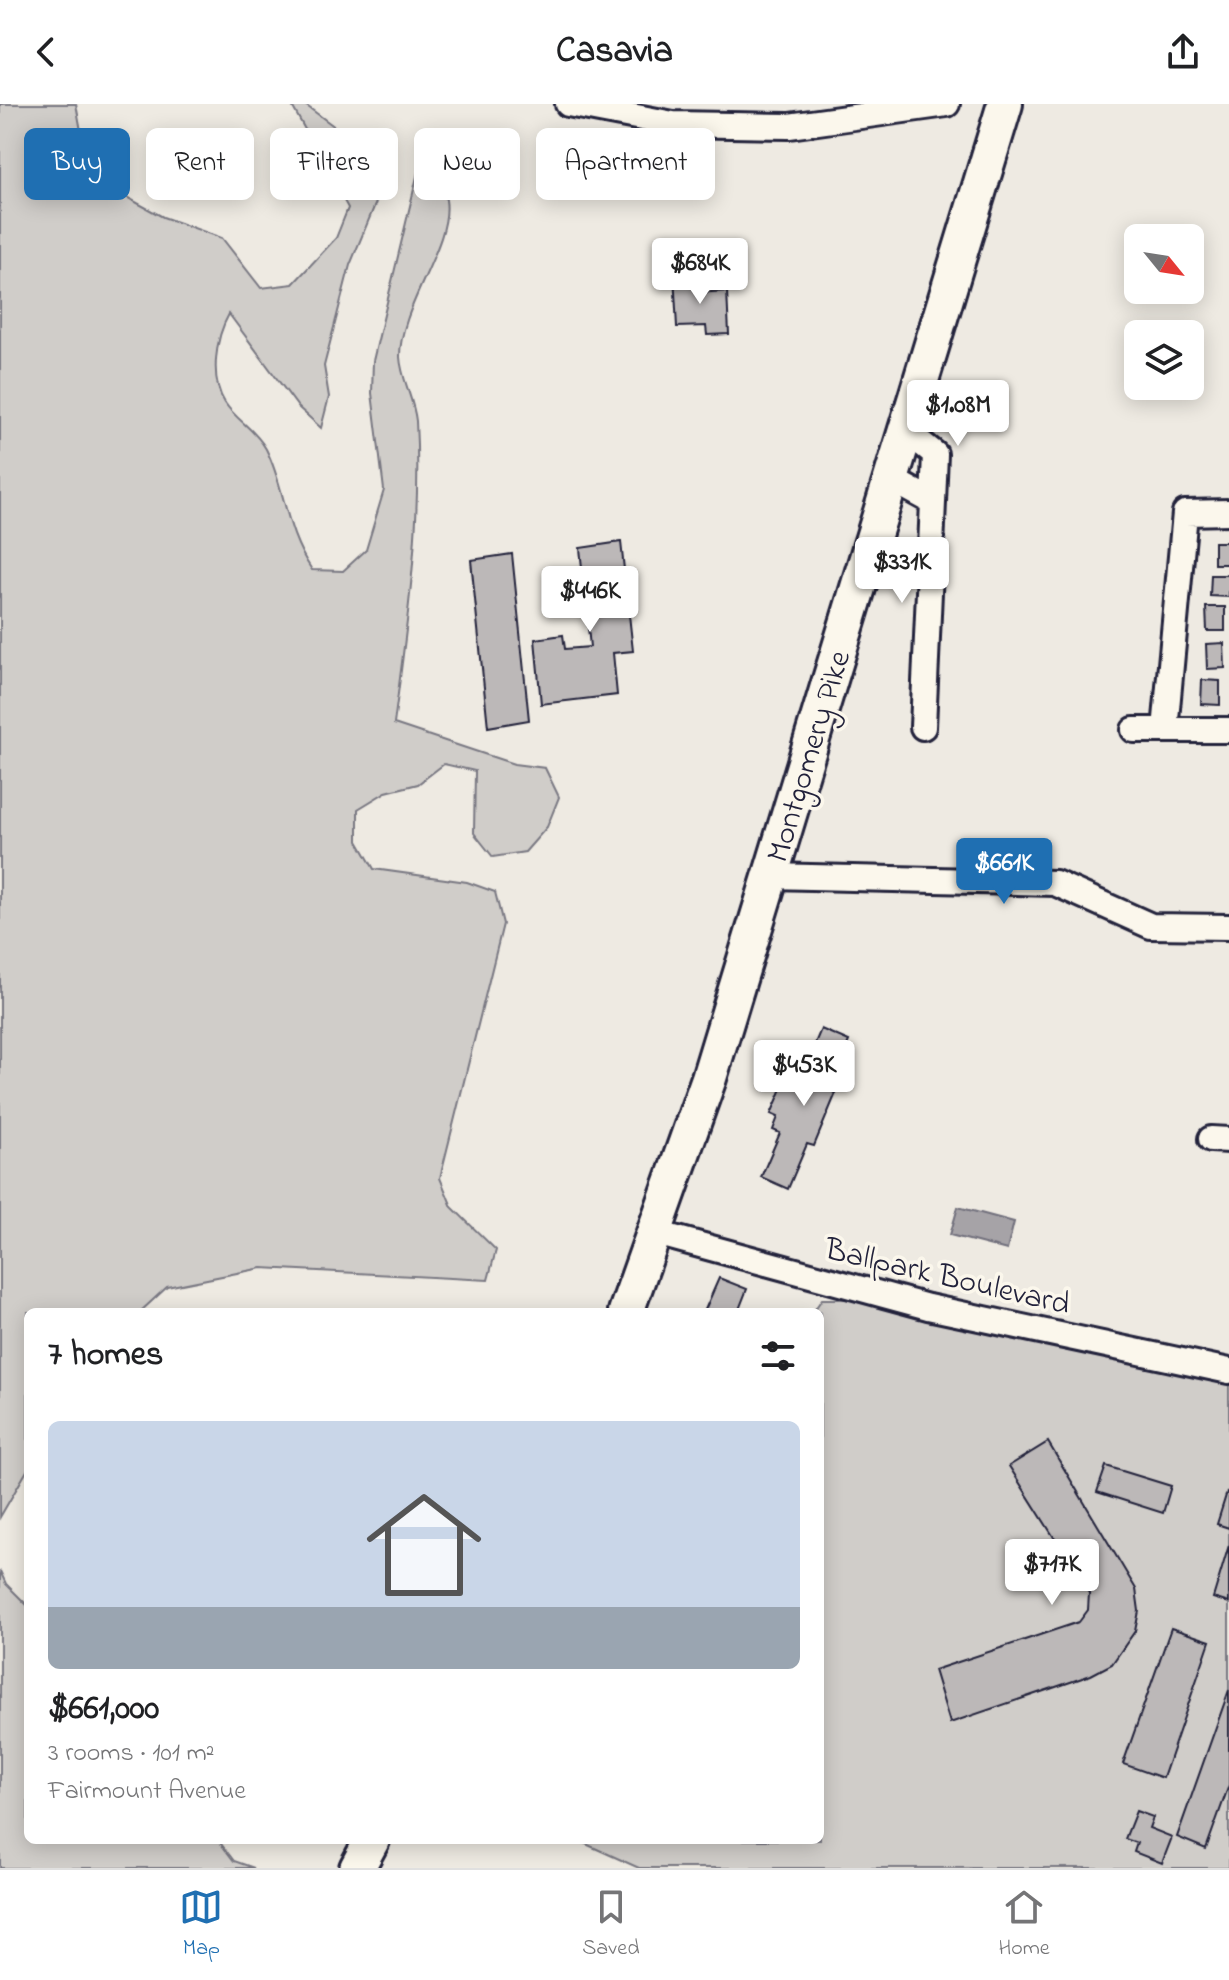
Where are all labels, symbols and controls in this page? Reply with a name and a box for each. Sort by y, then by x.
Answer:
text: Casavia [556,26,673,79]
icon: back [24,30,68,74]
icon: share [1161,30,1205,74]
chip: Buy [24,128,130,200]
chip: Rent [146,128,254,200]
chip: Filters [270,128,398,200]
chip: New [414,128,520,200]
chip: Apartment [536,128,715,200]
north arrow [1124,224,1204,304]
map controls [1124,224,1204,400]
pin: $684K [644,238,756,306]
text: $684K [670,245,730,283]
button: layers [1124,320,1204,400]
pin: $1.08M [893,380,1023,448]
text: $1.08M [925,387,991,425]
pin: $331K [846,537,958,605]
text: $331K [873,544,931,582]
pin: $446K [534,566,646,634]
text: $446K [559,573,621,611]
street label: Montgomery Pike [756,645,865,869]
pin: $661K [948,838,1060,906]
text: $661K [974,845,1034,883]
pin: $453K [748,1040,860,1108]
text: $453K [772,1047,836,1085]
street label: Ballpark Boulevard [819,1227,1074,1329]
text: 7 homes [48,1331,163,1381]
icon: filters [756,1334,800,1378]
icon: home [352,1473,496,1617]
pin: $717K [996,1539,1108,1607]
text: $717K [1023,1546,1081,1584]
text: $661,000 [48,1685,159,1735]
text: 3 rooms · 101 m² [48,1735,214,1773]
text: Fairmount Avenue [48,1773,246,1811]
tab: Map [179,1885,223,1965]
tab: Saved [582,1885,640,1965]
tab: Home [998,1885,1050,1965]

